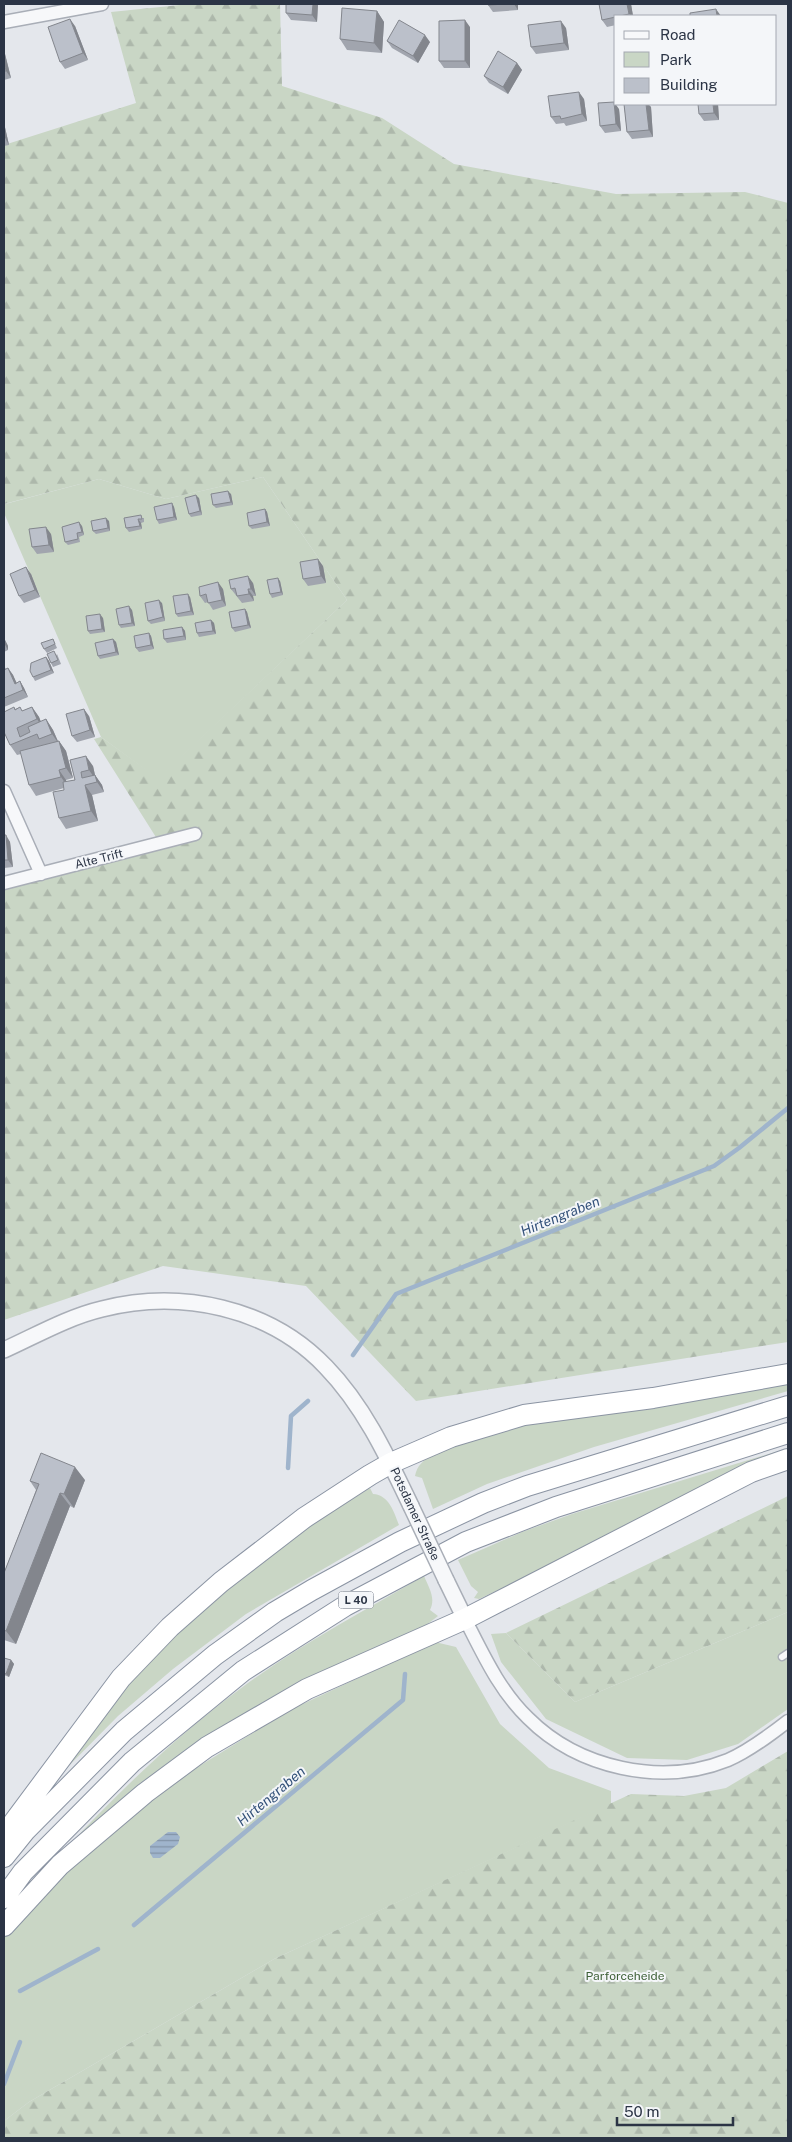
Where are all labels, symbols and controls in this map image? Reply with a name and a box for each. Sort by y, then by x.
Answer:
legend [614,15,777,105]
text: Road [660,26,696,43]
text: Park [660,51,692,68]
text: Building [660,76,718,93]
street label: Alte Trift [73,846,125,872]
water label: Hirtengraben [518,1193,602,1239]
street label: Potsdamer Straße [387,1465,443,1563]
road number: L 40 [338,1592,374,1608]
water label: Hirtengraben [234,1763,308,1829]
park label: Parforceheide [586,1969,665,1983]
scale bar [617,2094,733,2126]
text: 50 m [624,2103,659,2120]

